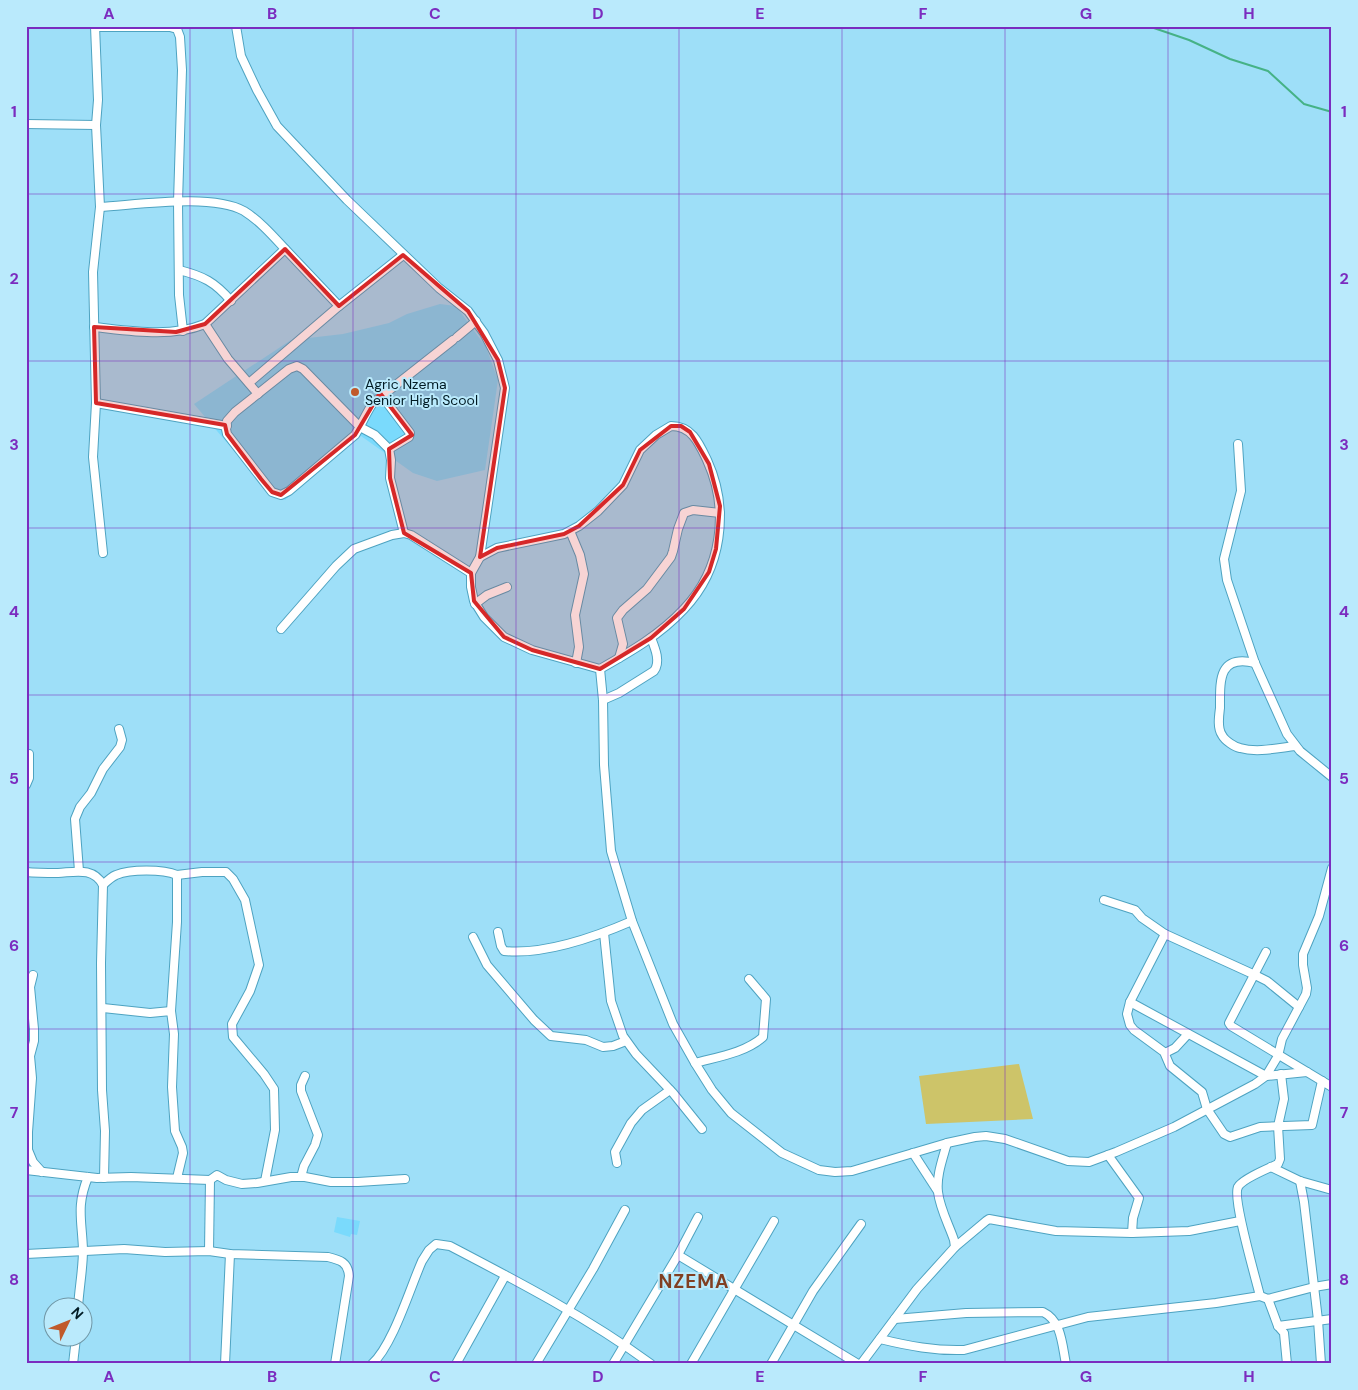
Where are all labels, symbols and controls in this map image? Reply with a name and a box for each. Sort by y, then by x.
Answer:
text: A [103,3,115,24]
text: B [267,3,277,24]
text: C [429,3,441,24]
text: D [592,3,604,24]
text: E [755,3,765,24]
text: F [919,3,928,24]
text: G [1080,3,1092,24]
text: H [1243,3,1255,24]
text: 1 [11,101,17,122]
text: 1 [1341,101,1347,122]
text: 2 [9,268,19,289]
text: 2 [1339,268,1349,289]
place label: Agric Nzema Senior High Scool [365,375,478,409]
marker: Agric Nzema Senior High Scool [349,386,361,398]
text: 3 [9,434,19,455]
text: 3 [1339,434,1349,455]
text: 4 [9,601,19,622]
text: 4 [1339,601,1349,622]
text: 5 [9,768,19,789]
text: 5 [1339,768,1349,789]
text: 6 [9,935,19,956]
text: 6 [1339,935,1349,956]
text: 7 [10,1102,19,1123]
text: 7 [1340,1102,1349,1123]
text: 8 [9,1269,19,1290]
district label: NZEMA [658,1269,730,1294]
text: 8 [1339,1269,1349,1290]
north arrow [42,1298,92,1348]
text: N [67,1303,88,1323]
text: A [103,1366,115,1387]
text: B [267,1366,277,1387]
text: C [429,1366,441,1387]
text: D [592,1366,604,1387]
text: E [755,1366,765,1387]
text: F [919,1366,928,1387]
text: G [1080,1366,1092,1387]
text: H [1243,1366,1255,1387]

